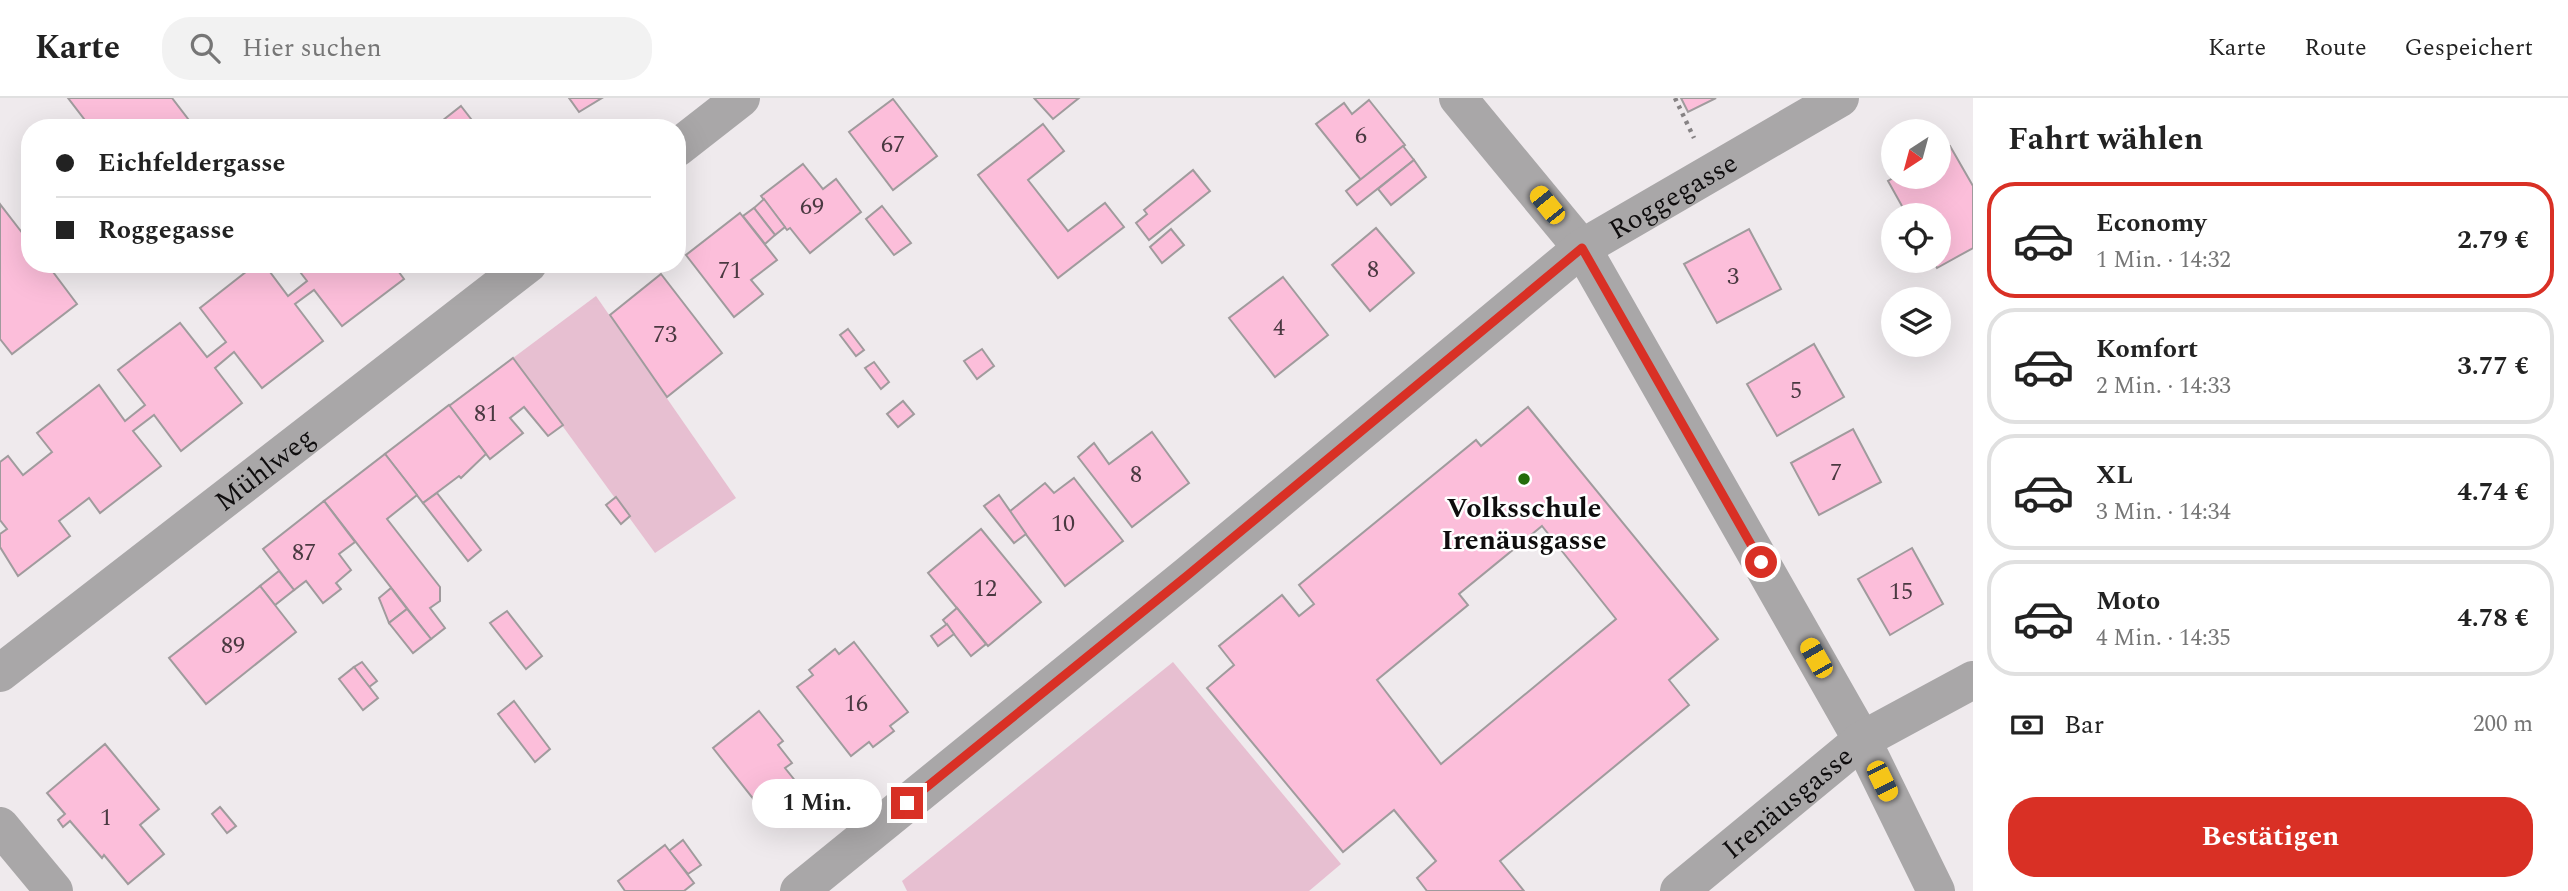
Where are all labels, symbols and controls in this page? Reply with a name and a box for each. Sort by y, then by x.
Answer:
search box [162,17,652,80]
text: Karte [35,23,120,73]
text: Hier suchen [242,28,382,68]
icon: search [186,29,224,67]
text: Karte [2208,30,2266,66]
text: Route [2304,30,2367,66]
text: Gespeichert [2405,30,2533,66]
text: Fahrt wählen [2008,115,2203,164]
house number: 6 [1355,118,1367,154]
north arrow [1881,119,1951,189]
map controls [1881,119,1951,357]
house number: 67 [881,127,905,163]
street label: Roggegasse [1601,142,1746,251]
text: Eichfeldergasse [98,143,286,183]
car [1526,182,1569,228]
house number: 69 [800,189,824,225]
button: locate [1881,203,1951,273]
text: Economy [2096,203,2206,243]
icon: car [2012,209,2075,272]
text: Roggegasse [98,210,234,250]
text: 2.79 € [2457,220,2529,260]
text: 1 Min. · 14:32 [2096,243,2231,278]
house number: 8 [1367,252,1379,288]
house number: 71 [718,253,742,289]
house number: 3 [1727,259,1739,295]
button: layers [1881,287,1951,357]
house number: 4 [1273,310,1285,346]
house number: 73 [653,317,677,353]
text: Komfort [2096,329,2198,369]
icon: car [2012,335,2075,398]
text: 3.77 € [2457,346,2529,386]
text: 2 Min. · 14:33 [2096,369,2231,404]
house number: 5 [1790,373,1802,409]
house number: 81 [474,396,498,432]
street label: Mühlweg [206,417,324,522]
house number: 7 [1830,455,1842,491]
text: XL [2096,455,2133,495]
house number: 8 [1130,457,1142,493]
icon: car [2012,461,2075,524]
marker: Volksschule Irenäusgasse [1516,471,1532,487]
text: 4.74 € [2457,472,2529,512]
place label: Volksschule Irenäusgasse [1441,487,1607,562]
text: 3 Min. · 14:34 [2096,495,2231,530]
house number: 10 [1051,506,1075,542]
house number: 87 [292,535,316,571]
route start [1745,546,1777,578]
house number: 12 [973,571,997,607]
house number: 15 [1889,574,1913,610]
text: Moto [2096,581,2160,621]
icon: car [2012,587,2075,650]
text: 4.78 € [2457,598,2529,638]
text: 4 Min. · 14:35 [2096,621,2231,656]
house number: 89 [221,628,245,664]
car [1797,635,1836,681]
house number: 16 [844,686,868,722]
text: Bar [2064,705,2104,745]
icon: cash [2008,706,2046,744]
text: 200 m [2473,707,2533,742]
street label: Irenäusgasse [1713,736,1863,870]
car [1864,758,1901,804]
callout: 1 Min. [753,778,883,828]
text: 1 Min. [782,786,852,821]
route end [891,787,923,819]
button: Bestätigen [2008,797,2533,877]
house number: 1 [100,800,112,836]

